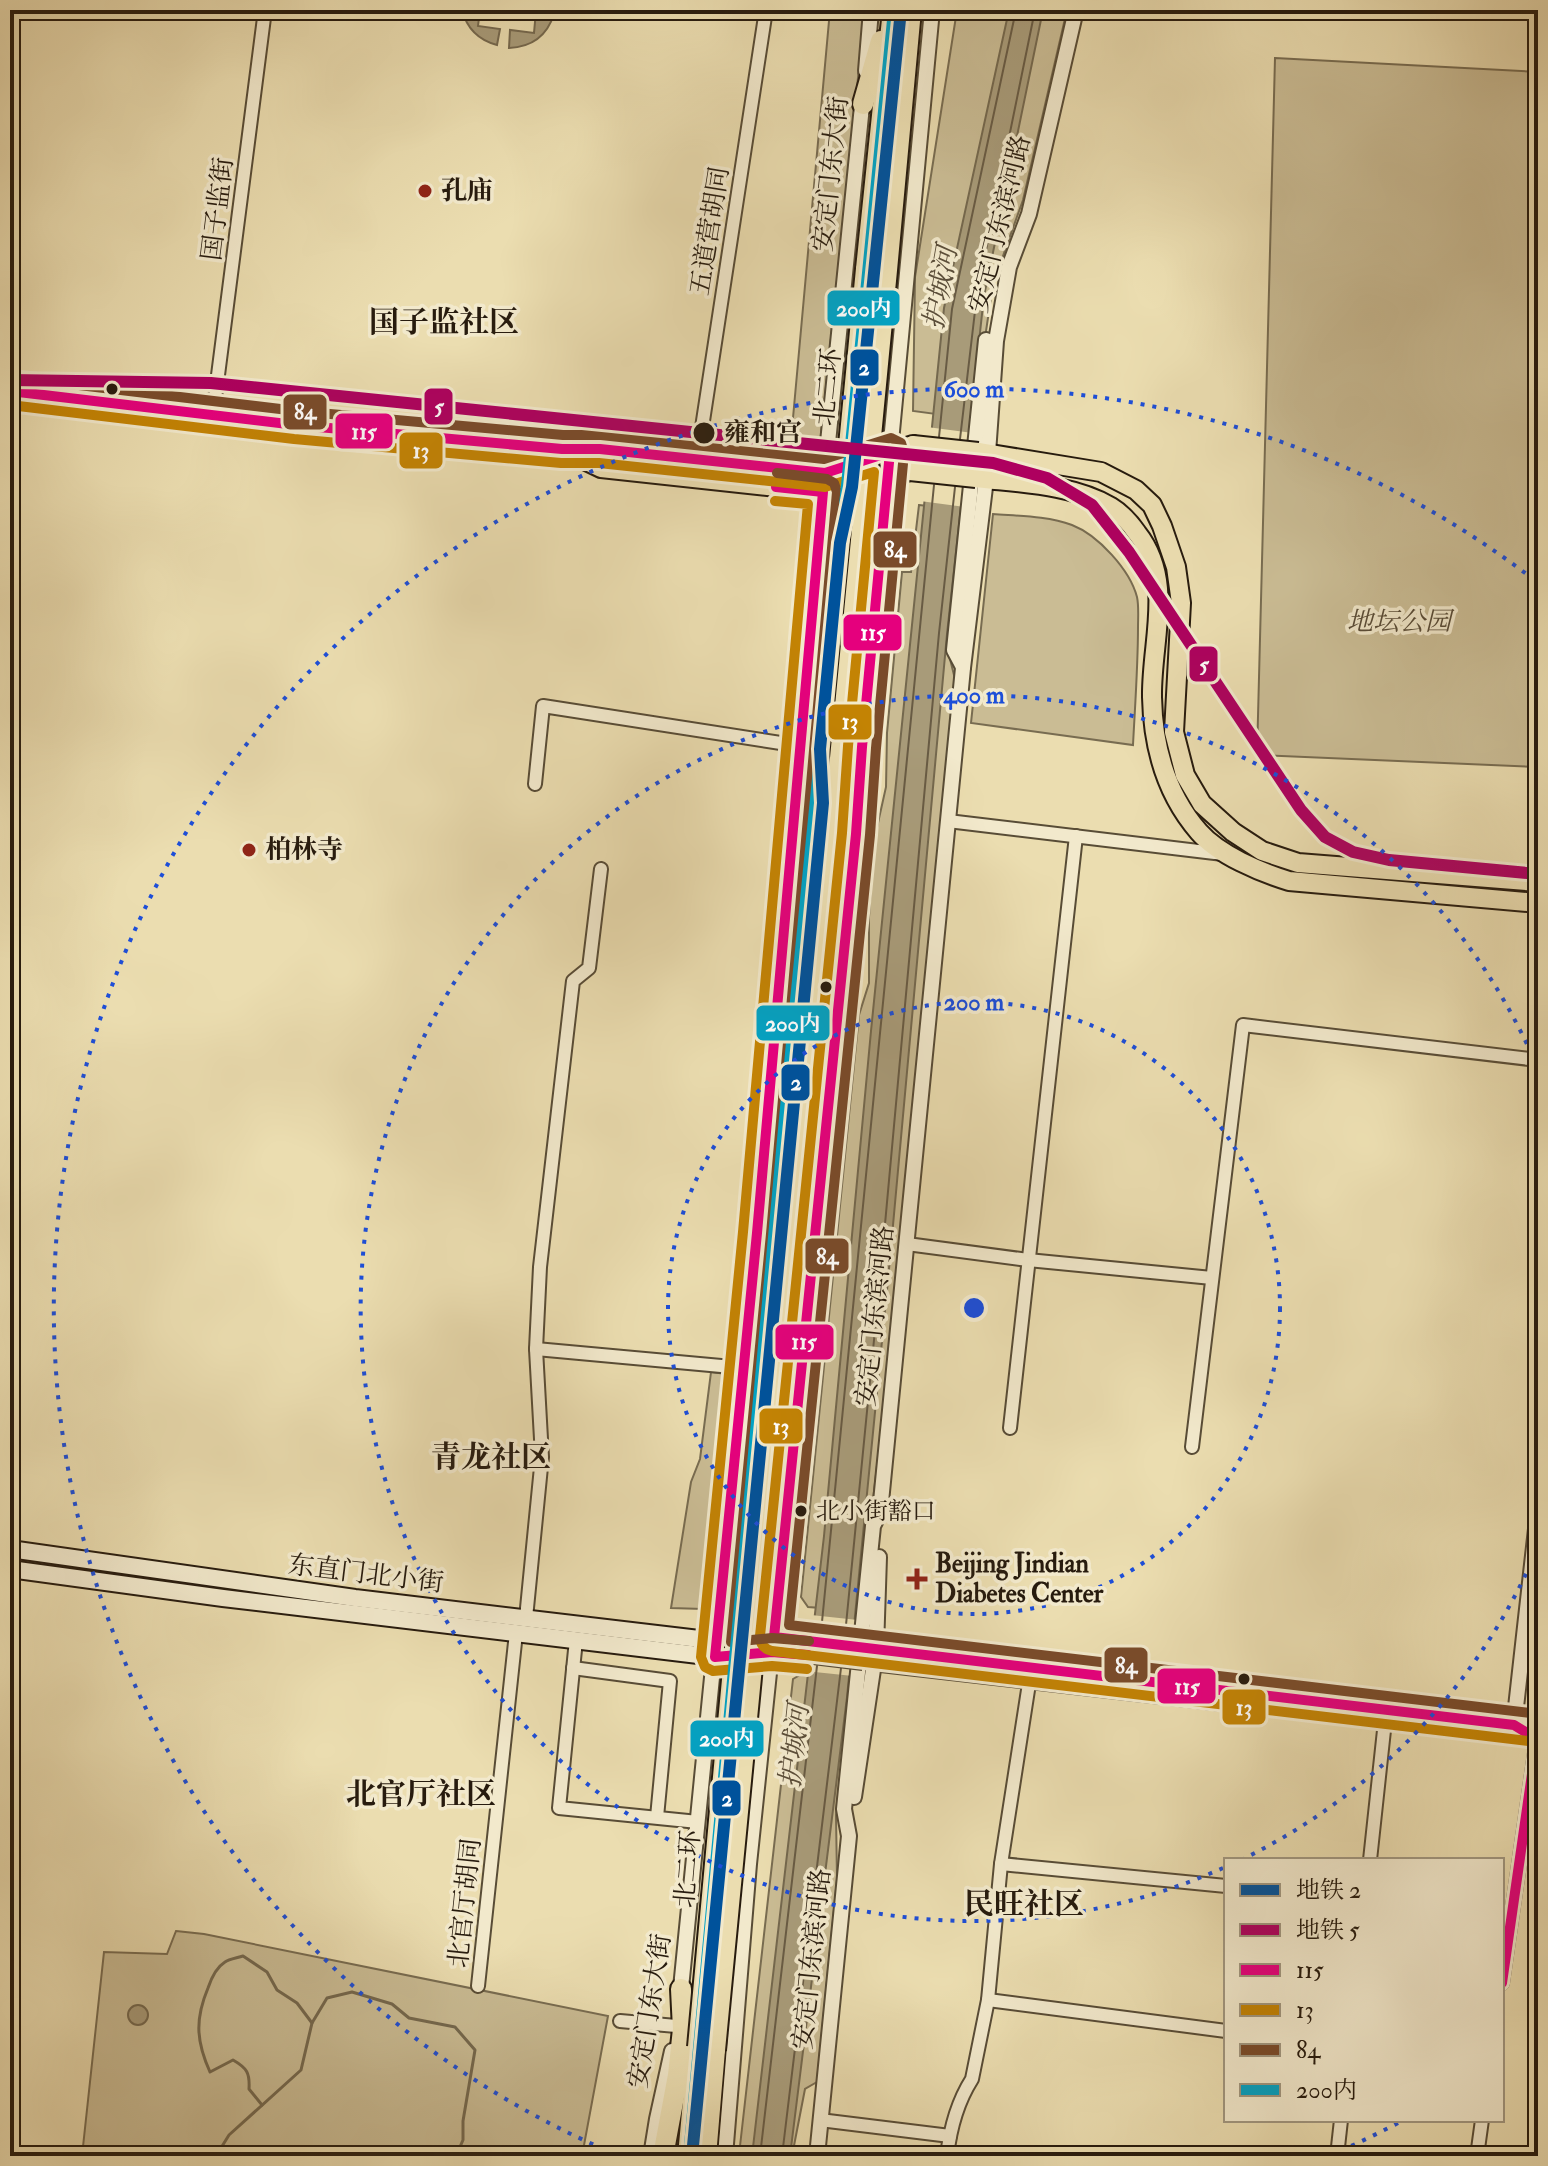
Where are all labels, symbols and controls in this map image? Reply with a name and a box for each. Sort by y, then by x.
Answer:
street label: 安定门东大街 [807,95,855,253]
street label: 安定门东滨河路 [962,132,1038,316]
street label: 国子监街 [196,155,240,263]
street label: 五道营胡同 [684,164,736,298]
place label: 孔庙 [441,175,493,207]
marker: 孔庙 [416,182,434,200]
water label: 护城河 [916,239,966,332]
line badge: 200内 [826,289,901,327]
text: 200内 [836,295,892,323]
district label: 国子监社区 [369,304,519,341]
street label: 北二环 [808,347,848,427]
line badge: 2 [849,348,880,387]
text: 2 [858,354,870,382]
text: 600 m [944,374,1005,405]
unlabelled marker [104,381,120,397]
line badge: 5 [423,387,454,426]
line badge: 84 [282,393,328,431]
text: 5 [434,393,444,421]
text: 84 [294,398,318,426]
line badge: 115 [334,412,394,450]
place label: 雍和宫 [724,417,802,449]
text: 115 [351,418,377,446]
marker: 雍和宫 [691,420,717,446]
line badge: 13 [398,431,444,470]
text: 13 [413,437,429,465]
line badge: 84 [872,530,918,569]
text: 84 [884,536,908,564]
park label: 地坛公园 [1347,606,1455,638]
line badge: 115 [842,613,903,652]
text: 115 [860,619,886,647]
line badge: 5 [1188,645,1219,683]
text: 5 [1199,651,1209,679]
text: 400 m [942,680,1005,711]
line badge: 13 [827,703,873,741]
text: 13 [842,708,858,736]
place label: 柏林寺 [265,834,343,866]
marker: 柏林寺 [240,841,258,859]
unlabelled marker [818,979,834,995]
text: 200 m [944,987,1005,1018]
line badge: 200内 [755,1004,831,1042]
text: 200内 [765,1010,821,1038]
line badge: 2 [780,1063,811,1102]
text: 2 [790,1069,802,1097]
street label: 安定门东滨河路 [850,1224,900,1408]
line badge: 84 [804,1237,850,1275]
text: 84 [816,1243,840,1271]
centre of rings [960,1294,988,1322]
line badge: 115 [774,1323,835,1361]
text: 115 [791,1328,817,1356]
line badge: 13 [758,1407,804,1445]
text: 13 [773,1413,789,1441]
district label: 青龙社区 [431,1439,551,1476]
place label: 北小街豁口 [816,1496,936,1527]
marker: 北小街豁口 [793,1503,809,1519]
place label: Beijing Jindian Diabetes Center [935,1548,1104,1610]
street label: 东直门北小街 [287,1549,445,1599]
marker: Beijing Jindian Diabetes Center [906,1568,928,1590]
line badge: 84 [1103,1646,1149,1684]
text: 84 [1115,1652,1139,1680]
line badge: 115 [1156,1667,1217,1705]
unlabelled marker [1236,1671,1252,1687]
text: 115 [1174,1673,1200,1701]
line badge: 13 [1221,1688,1267,1726]
text: 13 [1236,1694,1252,1722]
water label: 护城河 [773,1697,817,1790]
line badge: 200内 [689,1719,765,1758]
text: 200内 [699,1725,755,1753]
district label: 北官厅社区 [346,1776,496,1813]
line badge: 2 [711,1779,742,1817]
text: 2 [721,1785,733,1813]
street label: 北二环 [669,1829,707,1909]
street label: 北官厅胡同 [442,1837,488,1969]
legend [1224,1858,1504,2122]
street label: 安定门东滨河路 [787,1867,837,2051]
text: 地铁 2 [1296,1875,1361,1906]
district label: 民旺社区 [964,1886,1084,1923]
text: 地铁 5 [1296,1915,1360,1946]
street label: 安定门东大街 [622,1931,678,2091]
text: 115 [1296,1955,1324,1986]
text: 13 [1296,1995,1314,2026]
text: 84 [1296,2035,1321,2066]
text: 200内 [1296,2075,1357,2106]

